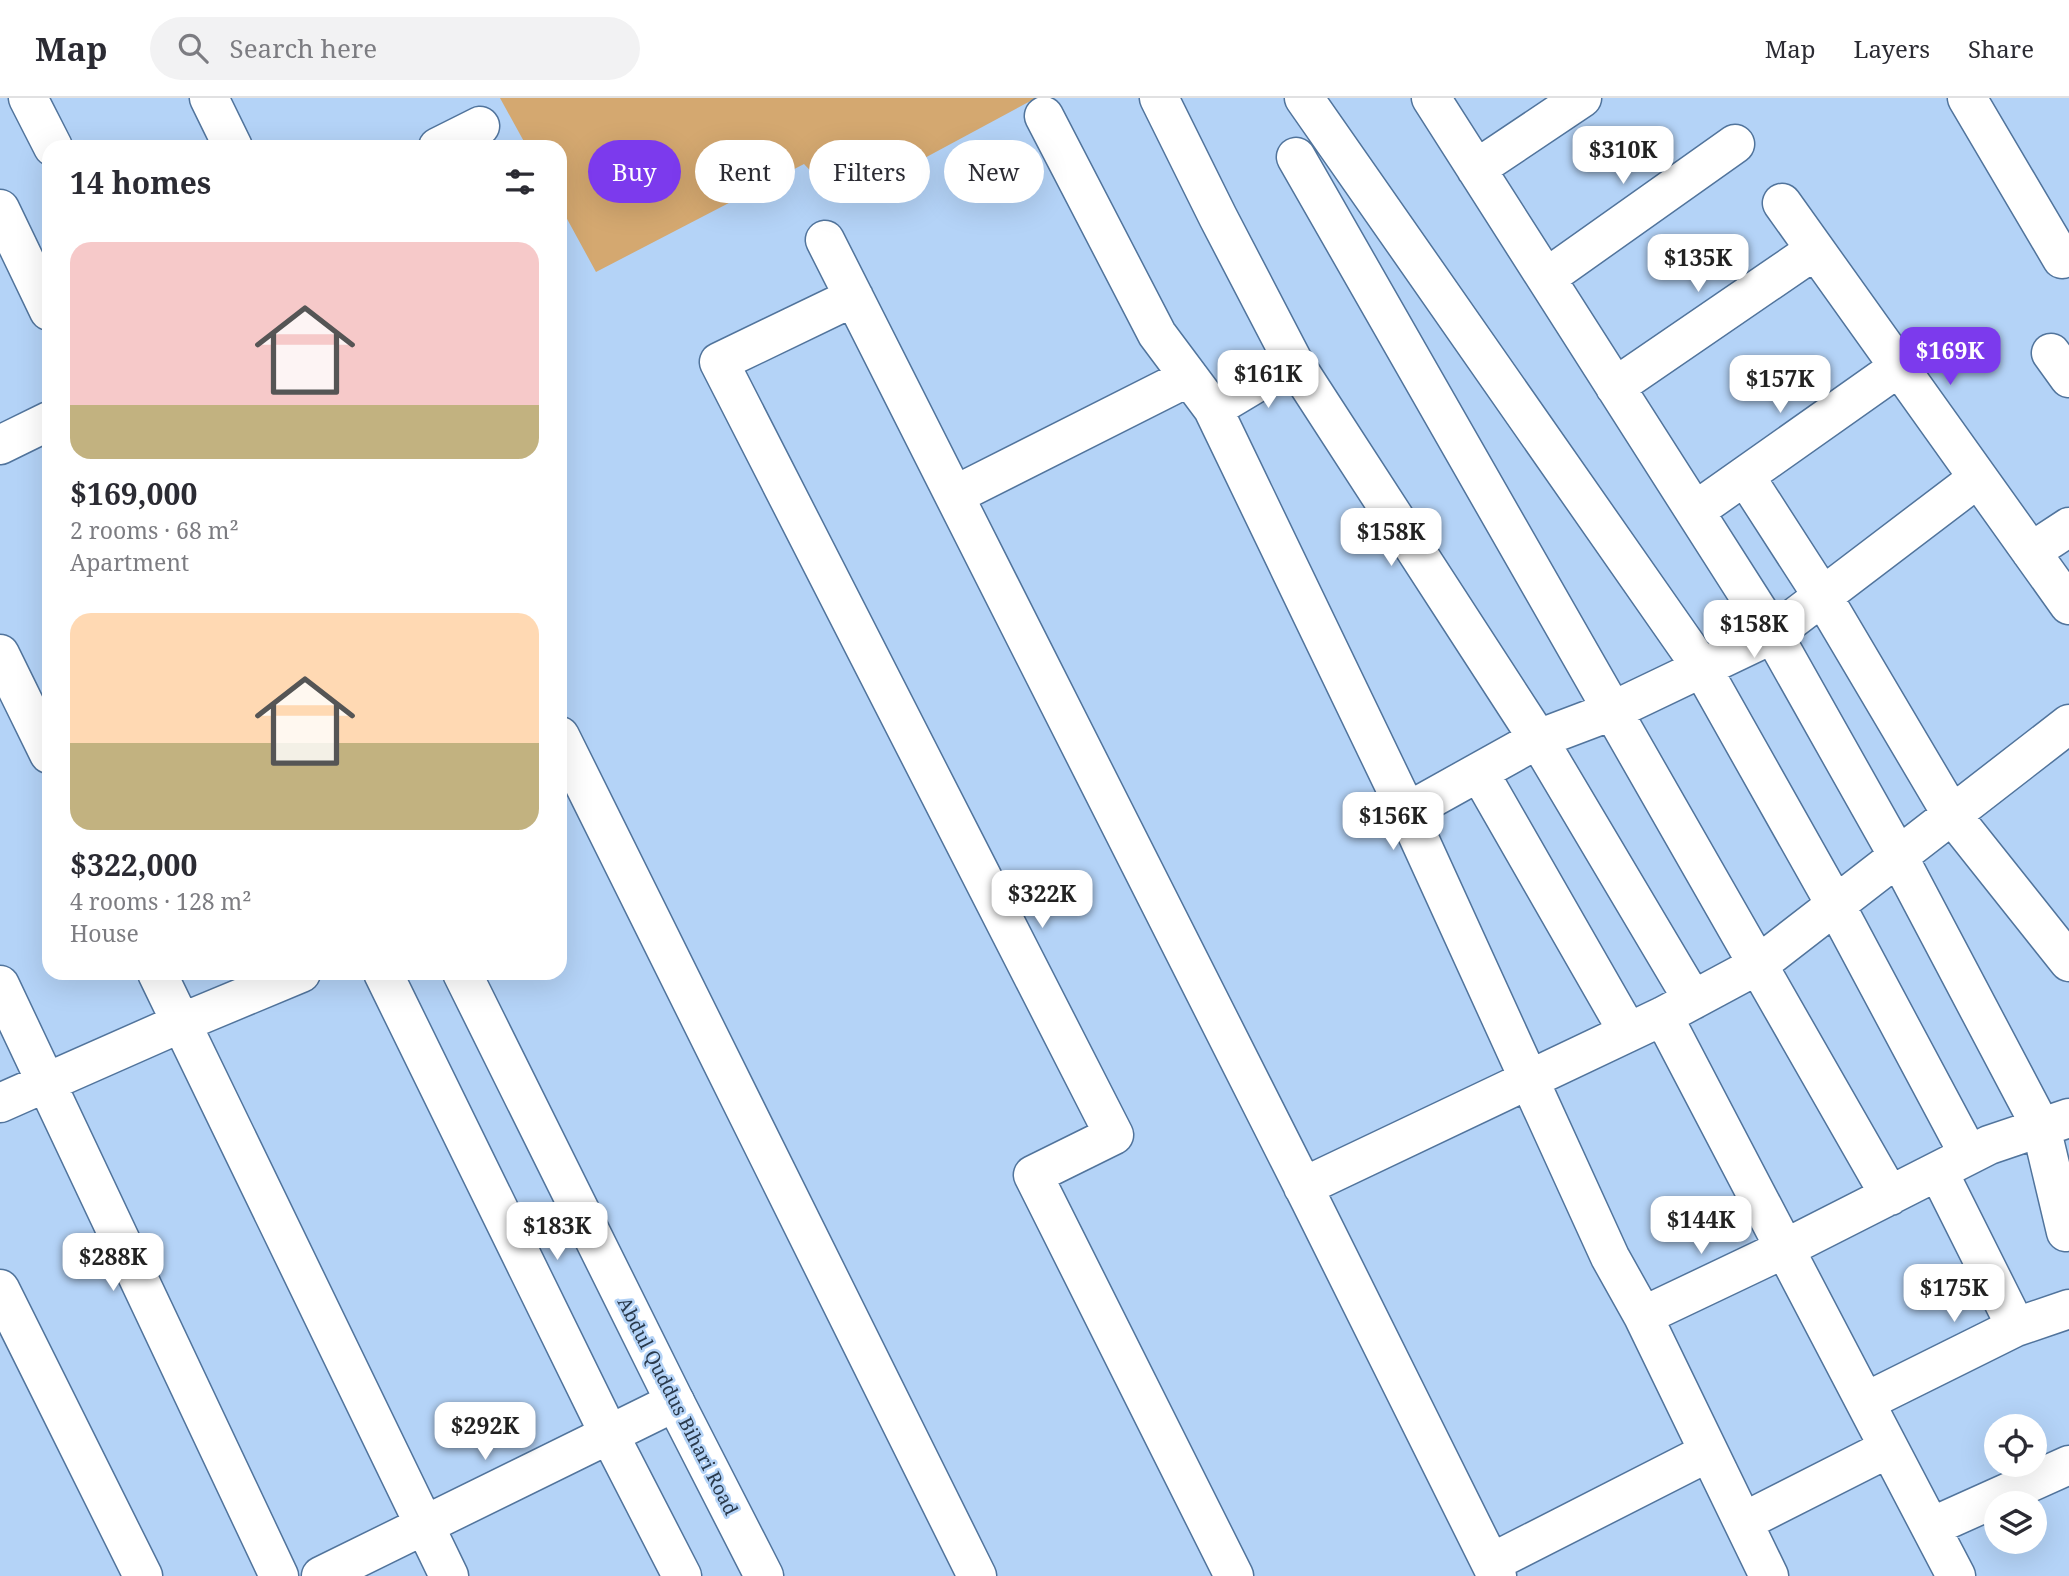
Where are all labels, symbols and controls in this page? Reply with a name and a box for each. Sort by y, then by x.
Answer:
search box [150,17,640,80]
text: Map [35,26,108,71]
icon: search [174,29,212,67]
text: Search here [230,30,377,66]
text: Map [1765,32,1816,65]
text: Layers [1854,32,1930,65]
text: Share [1968,32,2034,65]
pin: $310K [1574,126,1672,186]
text: $310K [1589,133,1657,165]
chip: Buy [588,140,681,203]
chip: Rent [695,140,795,203]
chip: Filters [809,140,930,203]
chip: New [944,140,1044,203]
text: 14 homes [70,162,211,203]
icon: filters [501,163,539,201]
pin: $135K [1649,234,1747,294]
text: $135K [1664,241,1732,273]
icon: home [242,287,368,413]
pin: $169K [1901,328,1999,387]
text: $169K [1916,334,1984,366]
pin: $161K [1219,350,1317,410]
pin: $157K [1731,356,1829,415]
text: $161K [1234,357,1302,389]
text: $157K [1746,362,1814,394]
text: $169,000 [70,473,197,514]
pin: $158K [1342,508,1440,568]
text: 2 rooms · 68 m² [70,514,239,546]
text: $158K [1357,515,1425,547]
text: Apartment [70,546,189,578]
pin: $158K [1705,601,1803,660]
text: $158K [1720,607,1788,639]
icon: home [242,658,368,784]
pin: $156K [1344,792,1442,852]
text: $156K [1359,799,1427,831]
text: $322,000 [70,844,197,885]
pin: $322K [993,870,1091,930]
text: $322K [1008,877,1076,909]
text: 4 rooms · 128 m² [70,885,252,917]
text: House [70,917,139,949]
pin: $144K [1652,1196,1750,1256]
pin: $183K [508,1202,606,1262]
text: $144K [1667,1203,1735,1235]
text: $183K [523,1209,591,1241]
pin: $288K [64,1234,162,1293]
text: $288K [79,1240,147,1272]
pin: $175K [1905,1264,2003,1324]
text: $175K [1920,1271,1988,1303]
street label: Abdul Quddus Bihari Road [612,1292,745,1520]
pin: $292K [436,1402,534,1462]
text: $292K [451,1409,519,1441]
map controls [1984,1414,2047,1554]
button: locate [1984,1414,2047,1477]
button: layers [1984,1491,2047,1554]

